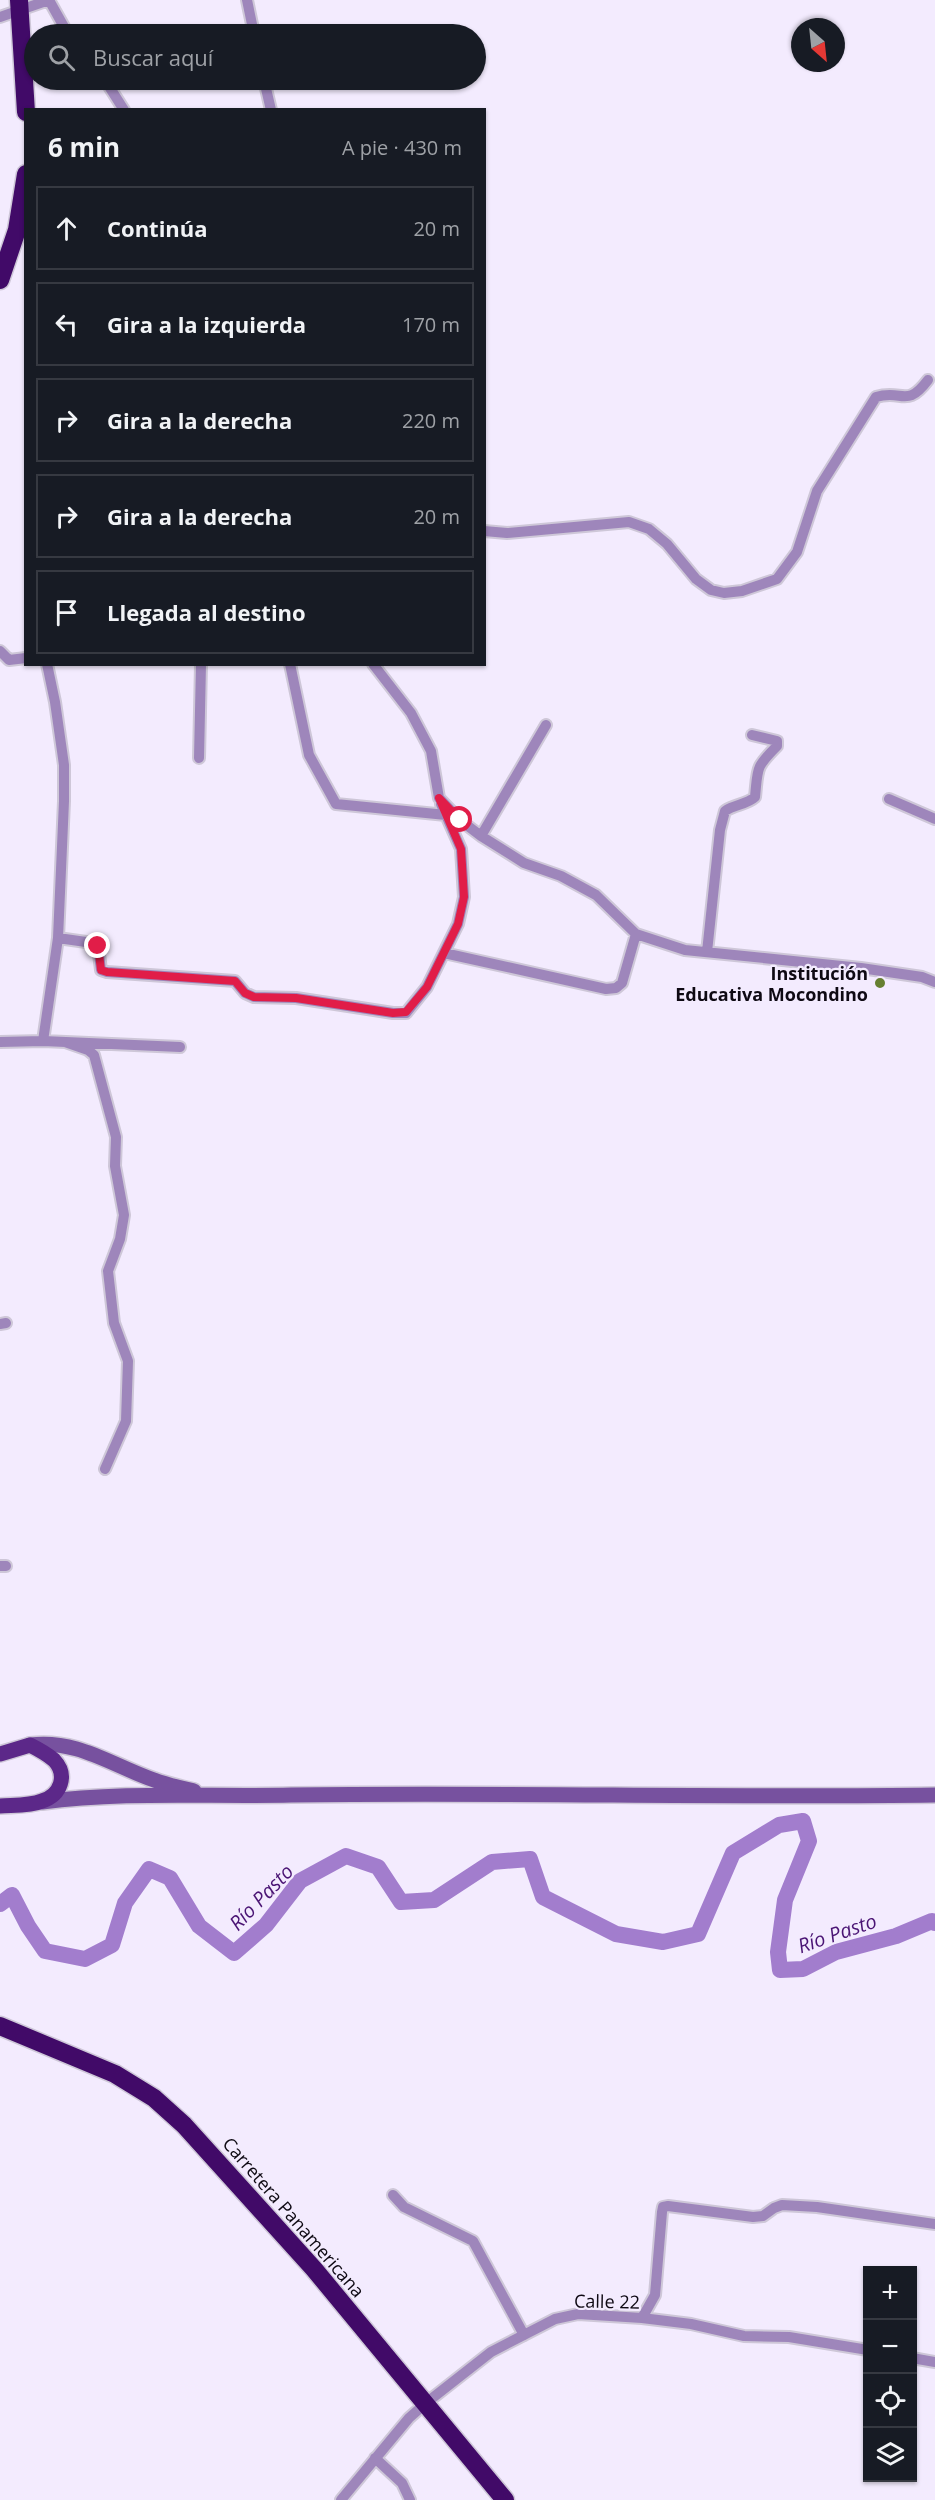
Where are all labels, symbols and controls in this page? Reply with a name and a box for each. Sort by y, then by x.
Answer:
north arrow [791,18,845,72]
search box [24,24,486,90]
icon: search [45,41,78,74]
text: Buscar aquí [93,42,213,72]
text: 6 min [48,129,120,165]
text: A pie · 430 m [342,134,462,161]
icon: ahead [50,212,83,245]
text: Continúa [107,213,208,243]
text: 20 m [413,215,460,242]
icon: left [50,308,83,341]
text: Gira a la izquierda [107,309,306,339]
text: 170 m [402,311,460,338]
icon: right [50,404,83,437]
text: Gira a la derecha [107,405,292,435]
text: 220 m [402,407,460,434]
icon: right [50,500,83,533]
text: Gira a la derecha [107,501,292,531]
text: 20 m [413,503,460,530]
icon: arrive [50,596,83,629]
text: Llegada al destino [107,597,306,627]
route start [446,806,472,832]
route end [84,932,110,958]
place label: Institución Educativa Mocondino [675,961,868,1006]
marker: Institución Educativa Mocondino [873,976,887,990]
water label: Río Pasto [223,1858,299,1936]
water label: Río Pasto [794,1907,880,1959]
street label: Carretera Panamericana [218,2132,370,2302]
map controls [863,2266,917,2482]
button: + [863,2266,917,2320]
street label: Calle 22 [574,2288,640,2314]
button: − [863,2320,917,2374]
button: locate [863,2374,917,2428]
button: layers [863,2428,917,2482]

